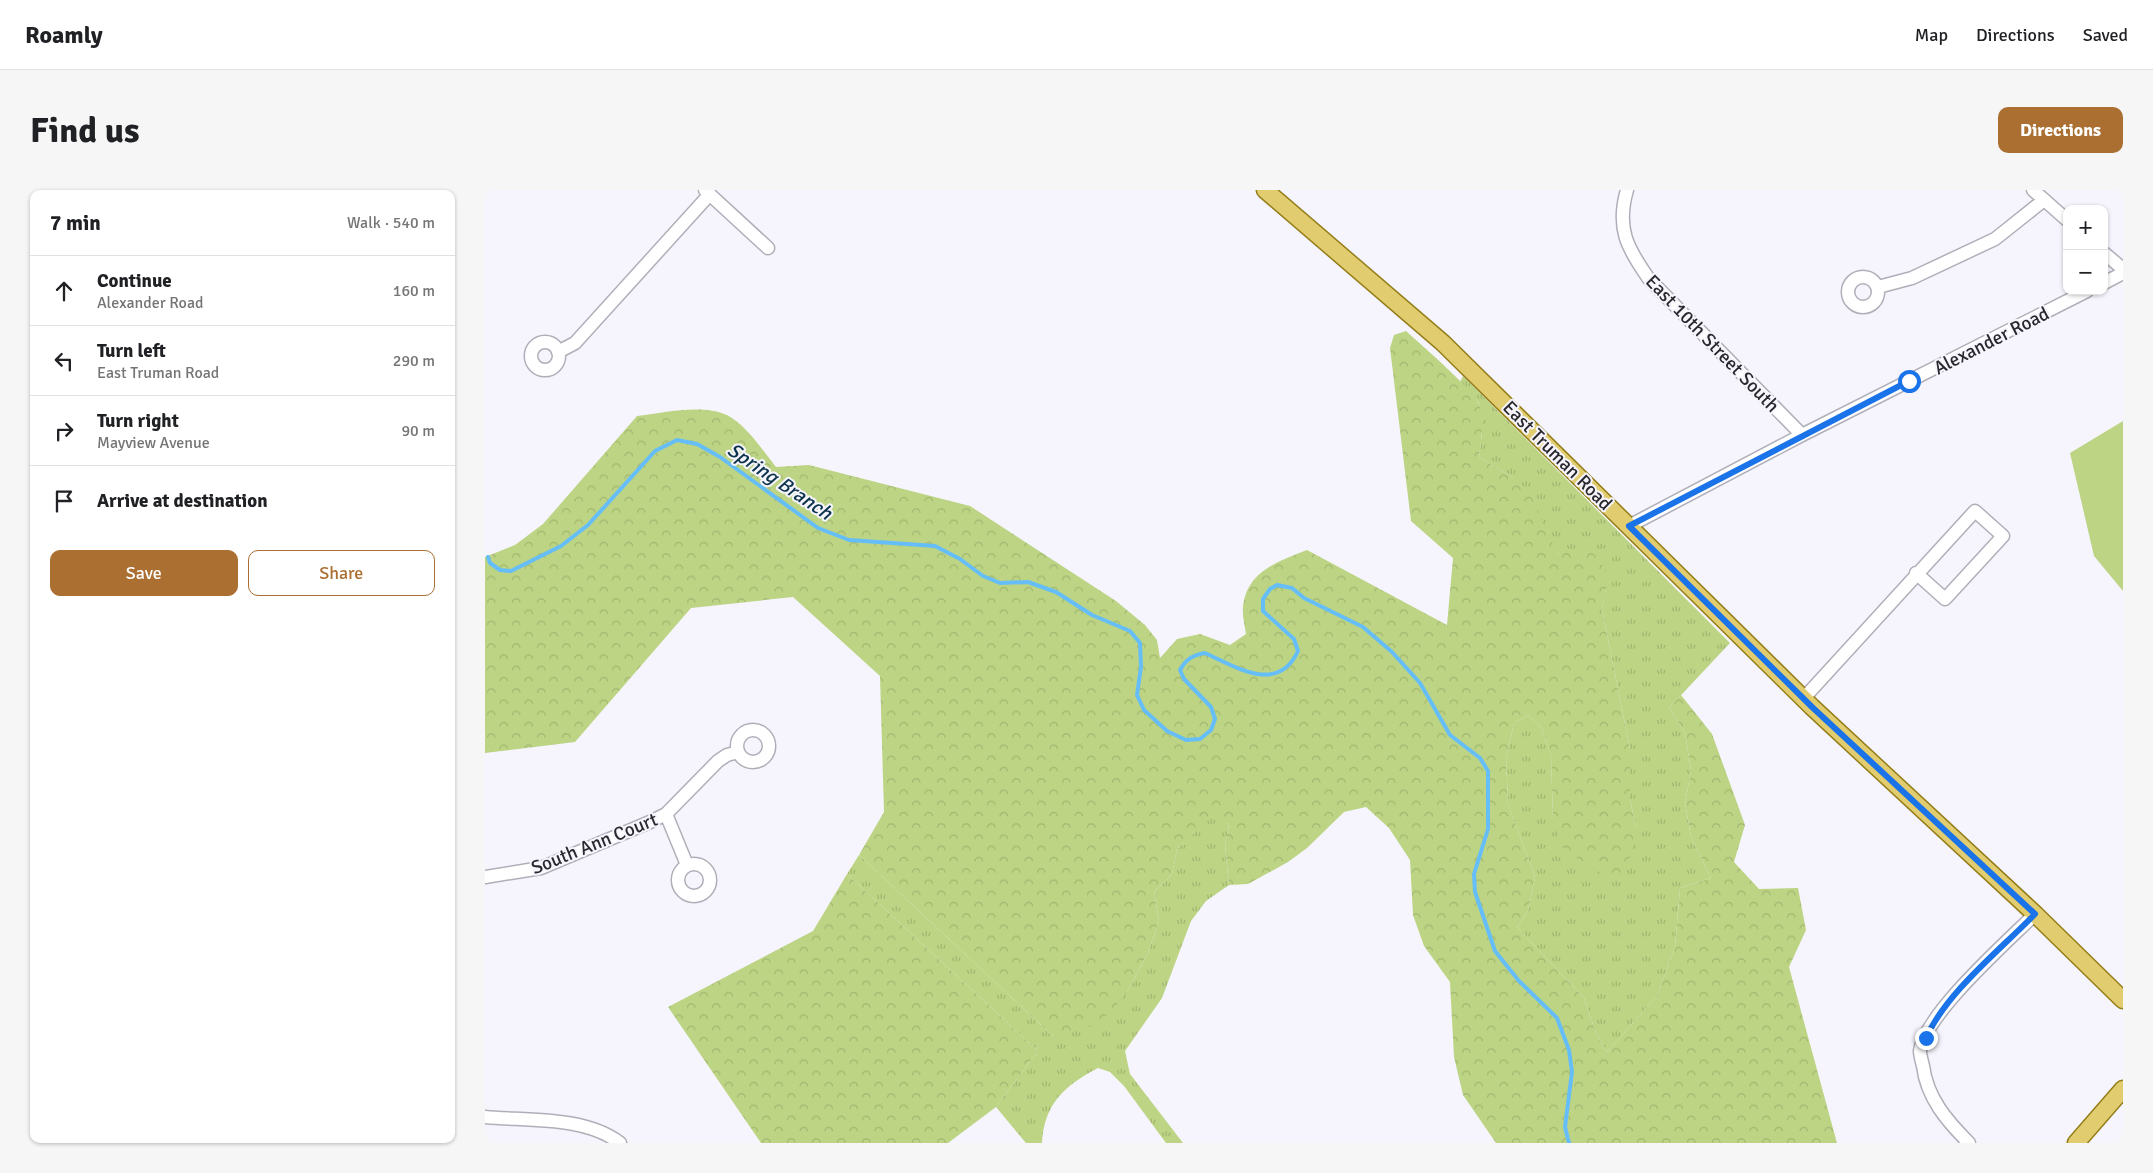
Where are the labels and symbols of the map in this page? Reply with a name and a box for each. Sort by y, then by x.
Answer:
street label: East 10th Street South [1640,270,1784,418]
street label: Alexander Road [1930,302,2053,380]
route start [1898,370,1921,393]
street label: East Truman Road [1497,396,1617,516]
water label: Spring Branch [723,437,838,526]
street label: South Ann Court [528,808,661,880]
route end [1915,1027,1938,1050]

